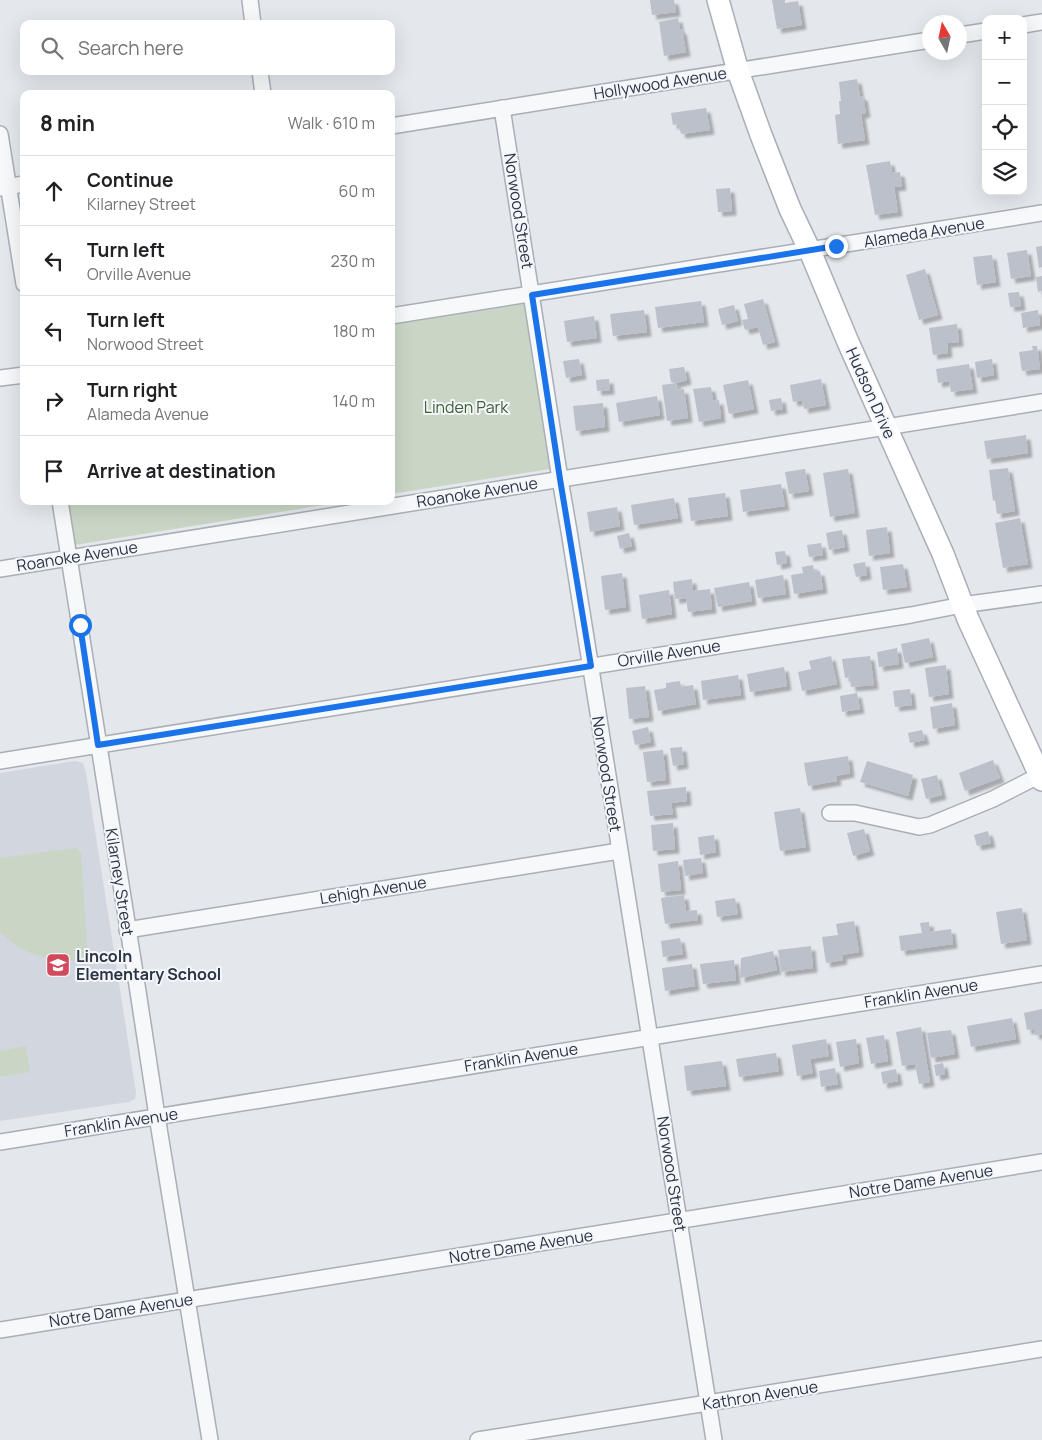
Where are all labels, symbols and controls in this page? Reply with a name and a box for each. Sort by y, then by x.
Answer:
north arrow [922,15,967,60]
map controls [982,15,1027,195]
button: + [982,15,1027,60]
search box [20,20,395,75]
icon: search [38,34,66,62]
text: Search here [78,35,184,61]
button: − [982,60,1027,105]
street label: Hollywood Avenue [592,62,728,104]
button: locate [982,105,1027,150]
text: 8 min [40,109,95,137]
text: Walk · 610 m [288,112,375,134]
button: layers [982,150,1027,195]
street label: Norwood Street [499,152,539,270]
text: Continue [87,167,173,193]
icon: ahead [40,177,68,205]
text: 60 m [339,180,375,202]
text: Kilarney Street [87,193,196,215]
street label: Alameda Avenue [862,212,986,252]
route end [825,235,848,258]
text: Turn left [87,237,165,263]
icon: left [40,247,68,275]
text: 230 m [331,250,375,272]
text: Orville Avenue [87,263,191,285]
text: Turn left [87,307,165,333]
icon: left [40,317,68,345]
text: 180 m [333,320,375,342]
text: Norwood Street [87,333,204,355]
street label: Hudson Drive [841,344,901,442]
text: Turn right [87,377,177,403]
icon: right [40,387,68,415]
text: 140 m [333,390,375,412]
park label: Linden Park [424,396,509,418]
text: Alameda Avenue [87,403,209,425]
icon: arrive [40,457,68,485]
text: Arrive at destination [87,458,276,484]
street label: Roanoke Avenue [415,472,539,512]
street label: Roanoke Avenue [15,536,139,576]
route start [69,614,92,637]
street label: Orville Avenue [616,634,722,672]
street label: Norwood Street [587,715,627,833]
street label: Kilarney Street [101,826,139,938]
street label: Lehigh Avenue [318,871,428,909]
place label: Lincoln Elementary School [76,945,221,985]
school or university icon: Lincoln Elementary School [45,952,71,978]
street label: Franklin Avenue [863,973,979,1013]
street label: Franklin Avenue [463,1037,579,1077]
street label: Franklin Avenue [63,1102,179,1142]
street label: Norwood Street [652,1115,692,1233]
street label: Notre Dame Avenue [847,1159,995,1203]
street label: Notre Dame Avenue [447,1224,595,1268]
street label: Notre Dame Avenue [47,1288,195,1332]
street label: Kathron Avenue [701,1375,819,1415]

